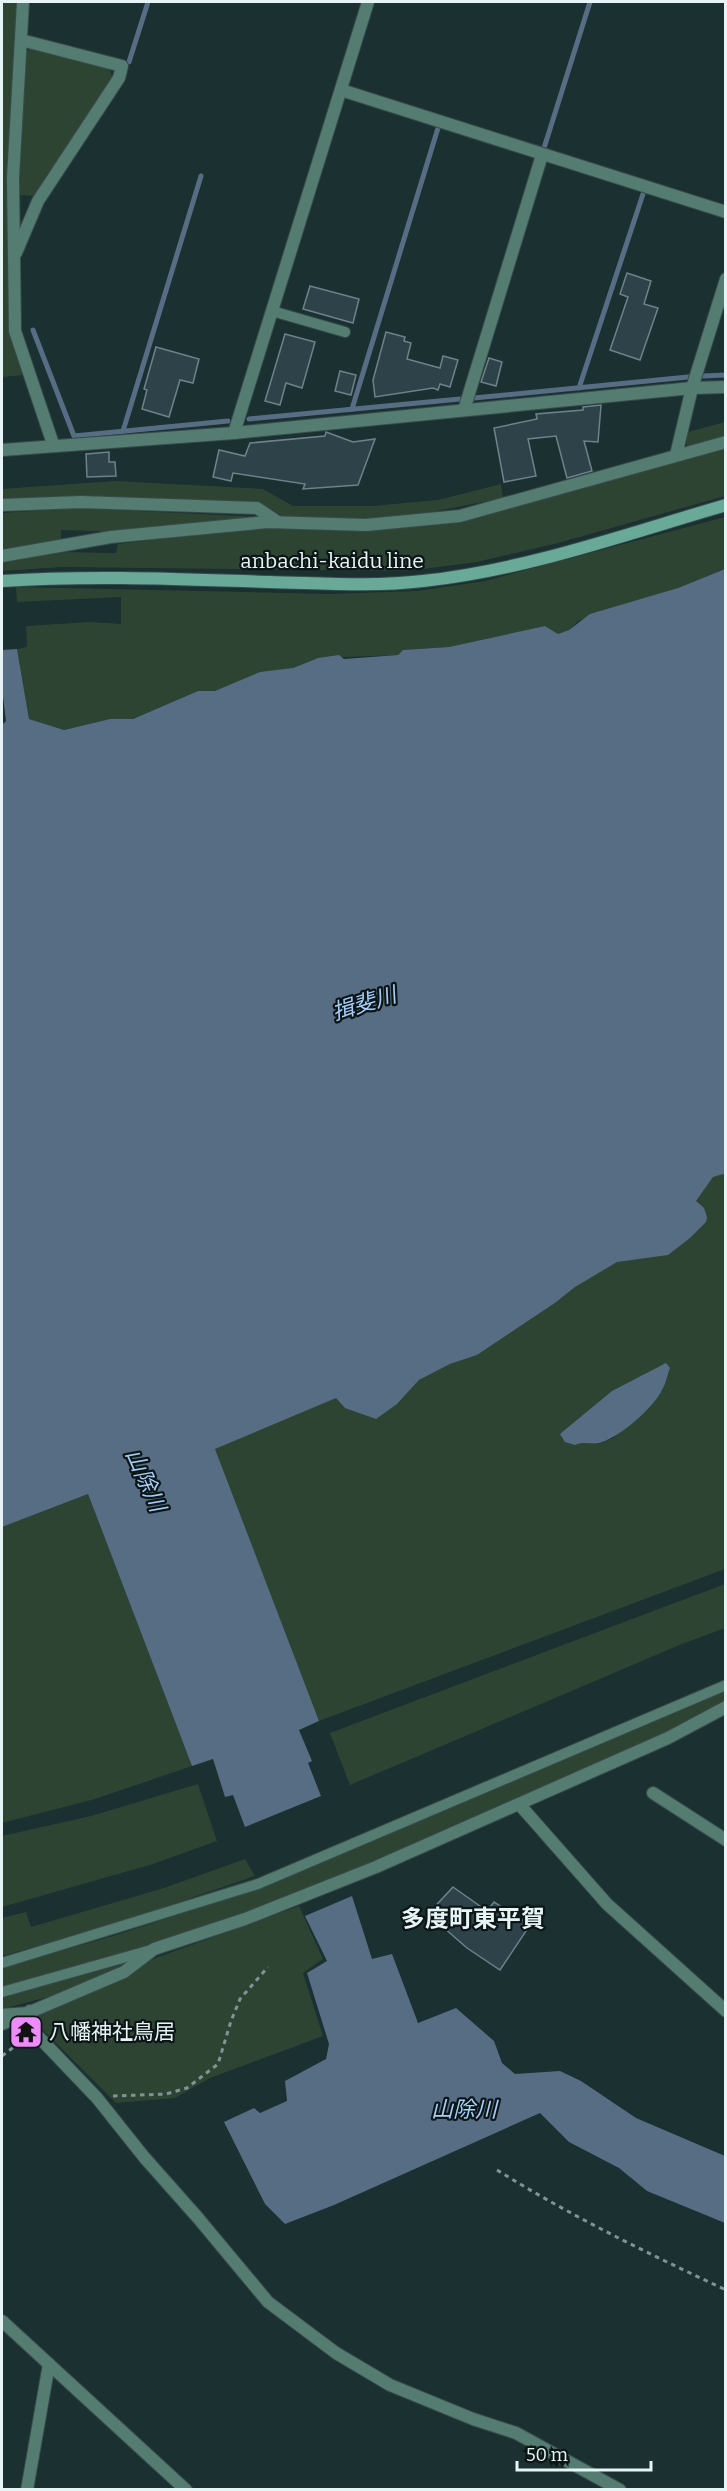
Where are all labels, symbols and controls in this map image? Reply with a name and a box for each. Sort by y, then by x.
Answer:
street label: anbachi-kaidu line [240,548,424,574]
water label: 揖斐川 [329,980,402,1026]
water label: 山除川 [120,1445,172,1518]
district label: 多度町東平賀 [401,1905,545,1933]
temple icon: 八幡神社鳥居 [8,2014,44,2050]
place label: 八幡神社鳥居 [49,2019,175,2045]
water label: 山除川 [431,2096,499,2123]
scale bar [517,2434,650,2472]
text: 50 m [526,2444,568,2466]

